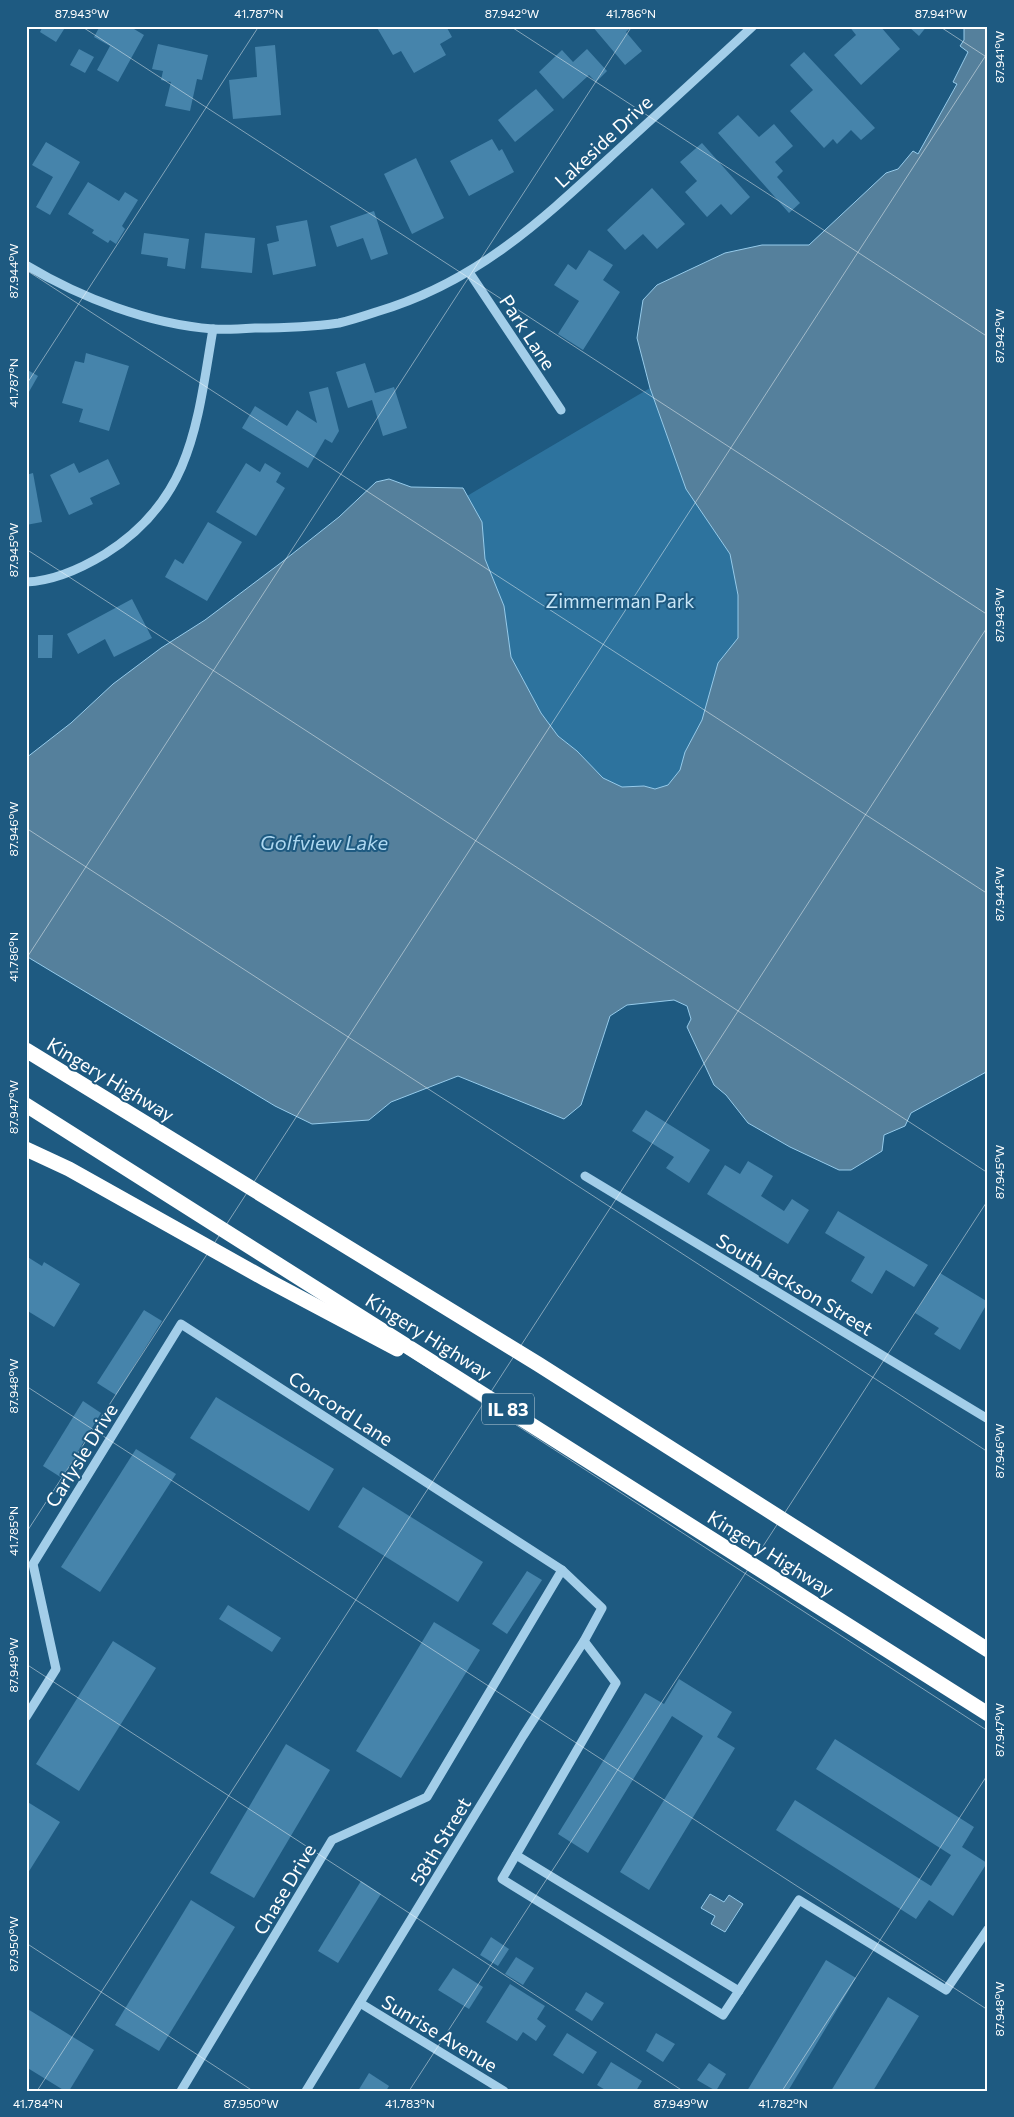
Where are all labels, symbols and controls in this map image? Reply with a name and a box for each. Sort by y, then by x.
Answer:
text: 87.943°W [55,6,109,20]
text: 41.787°N [234,6,284,20]
text: 87.942°W [485,6,539,20]
text: 41.786°N [606,6,656,20]
text: 87.941°W [915,6,967,20]
text: 87.941°W [992,31,1006,83]
street label: Lakeside Drive [550,90,656,192]
text: 87.944°W [6,244,20,298]
street label: Park Lane [495,290,561,374]
text: 87.942°W [992,309,1006,363]
text: 41.787°N [6,358,20,408]
text: 87.945°W [6,523,20,577]
text: 87.943°W [992,588,1006,642]
park label: Zimmerman Park [545,589,695,612]
text: 87.946°W [6,801,20,857]
water label: Golfview Lake [260,830,388,854]
text: 87.944°W [992,867,1006,921]
text: 41.786°N [6,932,20,982]
street label: Kingery Highway [43,1032,179,1126]
text: 87.947°W [6,1080,20,1134]
text: 87.945°W [992,1145,1006,1199]
street label: South Jackson Street [712,1228,878,1340]
street label: Kingery Highway [362,1288,496,1384]
text: 87.948°W [6,1358,20,1414]
street label: Concord Lane [285,1366,397,1450]
road number: IL 83 [482,1394,534,1425]
street label: Carlysle Drive [40,1399,122,1511]
text: 87.946°W [992,1423,1006,1479]
street label: Kingery Highway [704,1505,838,1601]
text: 41.785°N [6,1506,20,1556]
text: 87.949°W [6,1637,20,1693]
text: 87.947°W [992,1703,1006,1757]
street label: 58th Street [405,1793,475,1889]
street label: Chase Drive [248,1839,320,1939]
text: 87.950°W [6,1916,20,1972]
text: 87.948°W [992,1981,1006,2037]
street label: Sunrise Avenue [378,1989,502,2077]
text: 41.784°N [13,2096,63,2110]
text: 87.950°W [223,2096,279,2110]
text: 41.783°N [385,2096,435,2110]
text: 87.949°W [653,2096,709,2110]
text: 41.782°N [758,2096,808,2110]

